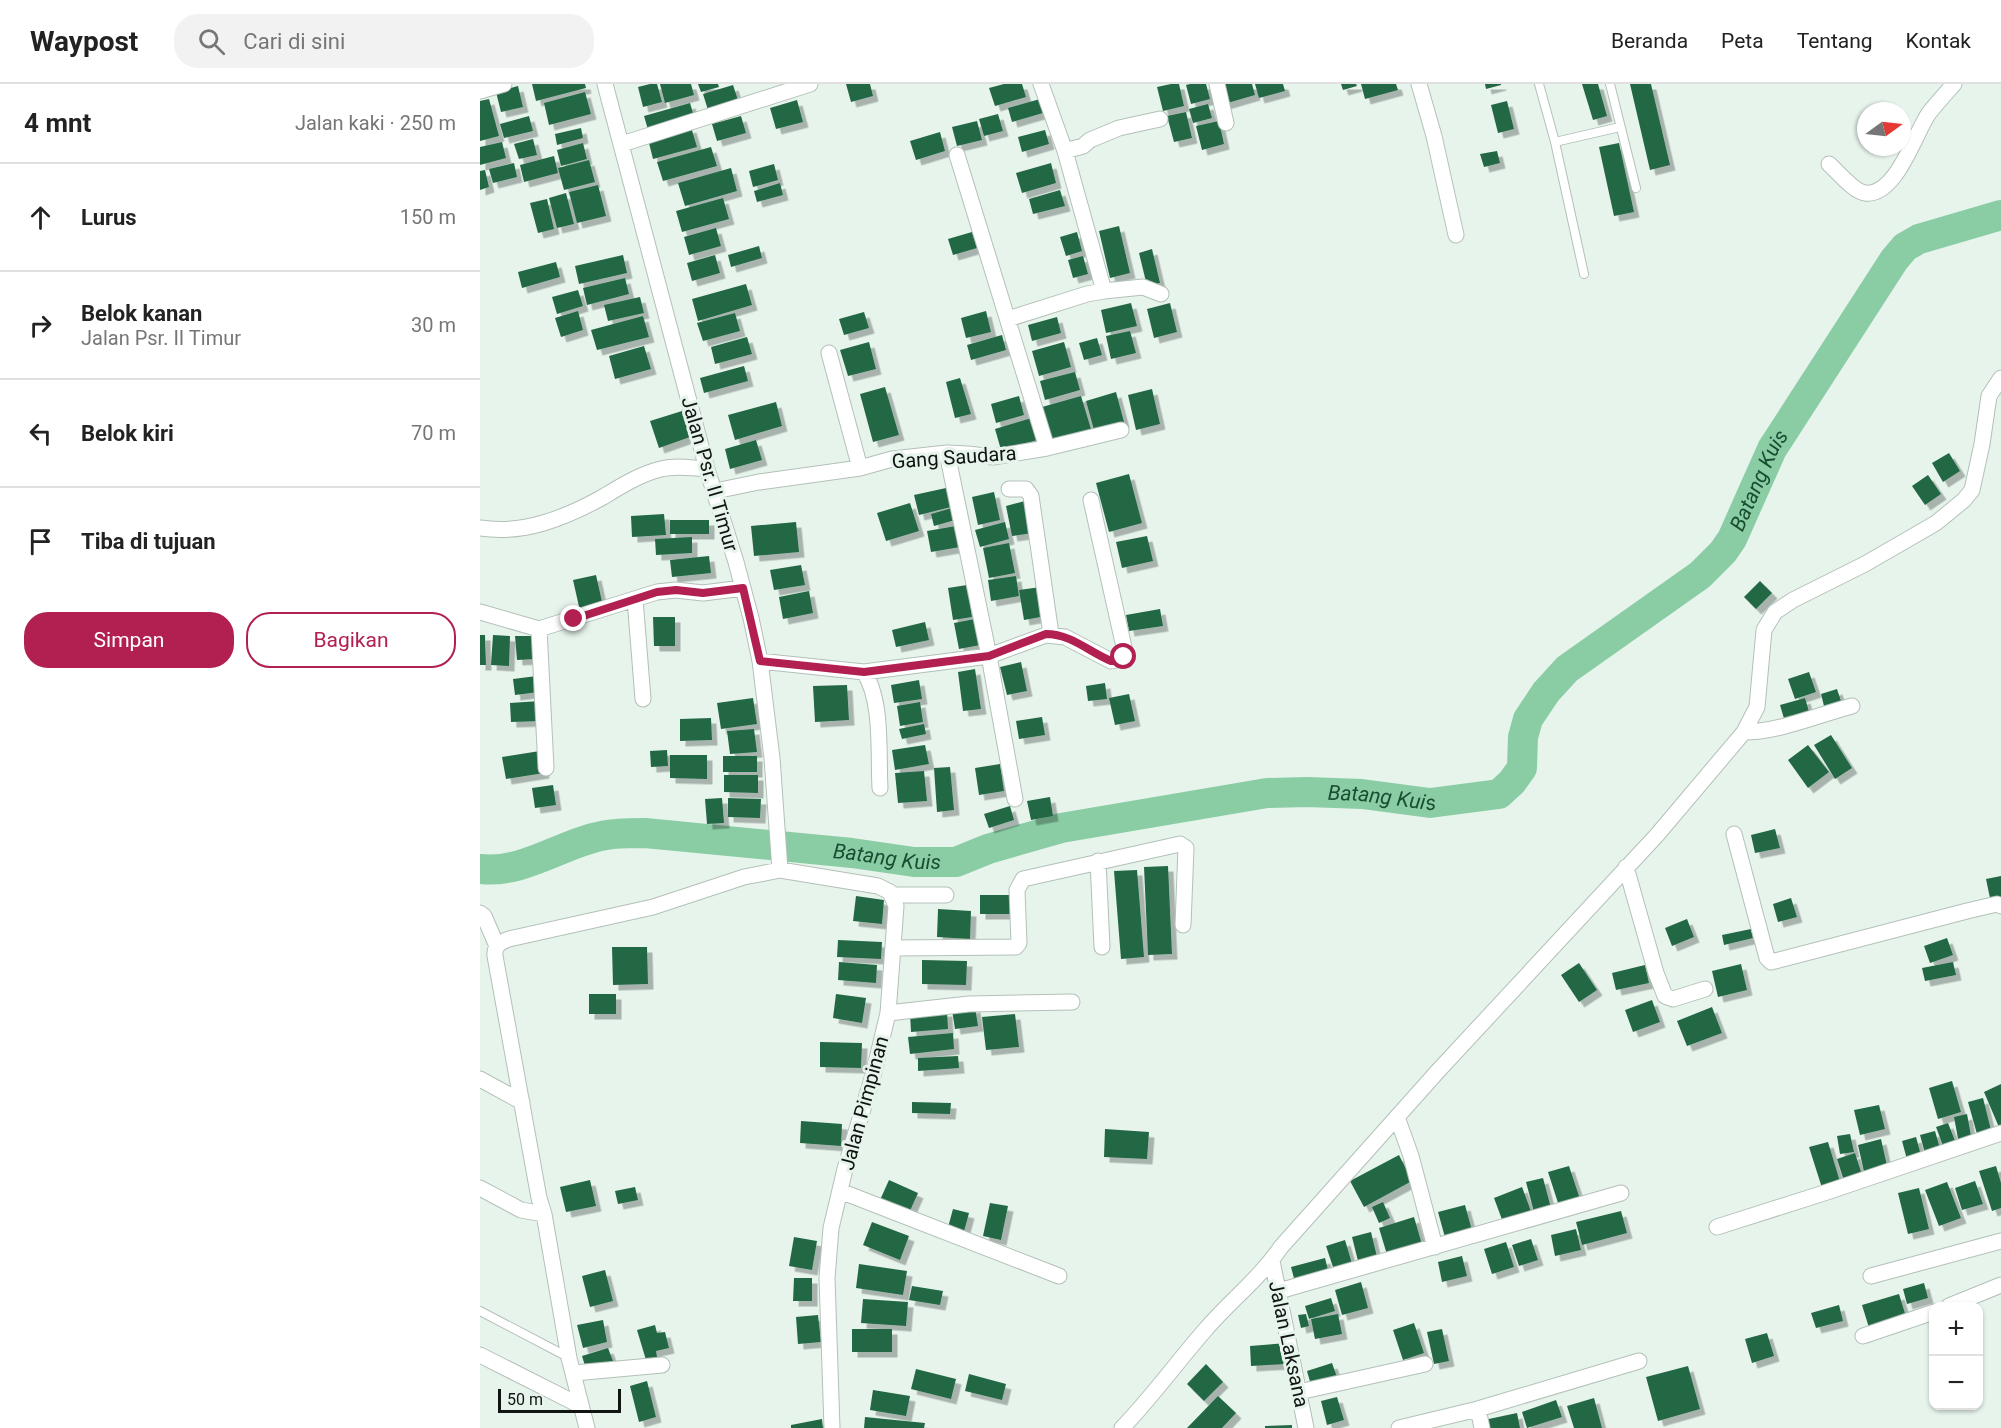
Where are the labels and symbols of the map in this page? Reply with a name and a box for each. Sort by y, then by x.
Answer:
north arrow [1857,102,1911,156]
street label: Jalan Psr. II Timur [676,394,744,554]
water label: Batang Kuis [1725,425,1793,535]
street label: Gang Saudara [891,441,1017,473]
route end [560,605,586,631]
route start [1110,643,1136,669]
water label: Batang Kuis [1327,781,1437,815]
water label: Batang Kuis [832,839,941,874]
street label: Jalan Pimpinan [835,1033,893,1173]
street label: Jalan Laksana [1264,1279,1314,1409]
scale bar [498,1386,621,1414]

